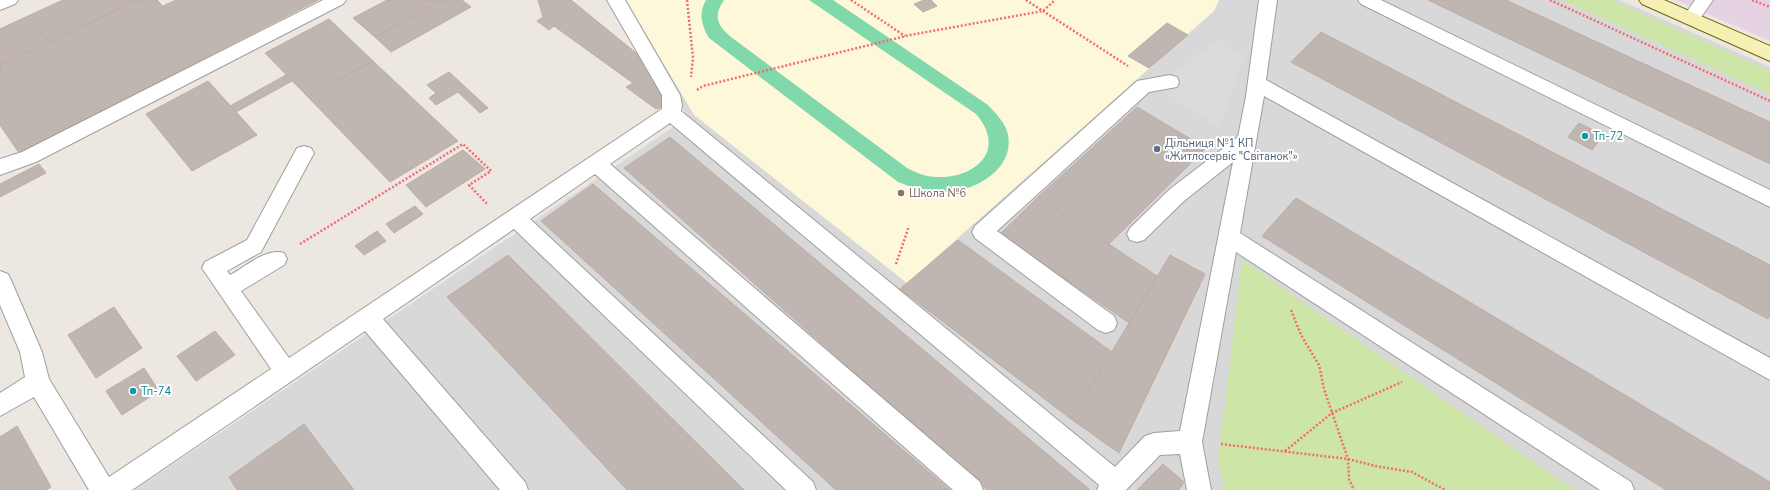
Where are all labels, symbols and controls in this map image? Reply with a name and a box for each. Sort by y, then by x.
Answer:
place label: Тп-72 [1593,129,1623,144]
marker: Тп-72 [1580,131,1590,141]
place label: Дільниця №1 КП «Житлосервіс "Світанок"» [1165,136,1298,164]
marker: Дільниця №1 КП «Житлосервіс "Світанок"» [1152,144,1162,154]
place label: Школа №6 [909,186,966,201]
marker: Школа №6 [896,188,906,198]
place label: Тп-74 [141,384,171,399]
marker: Тп-74 [128,386,138,396]

